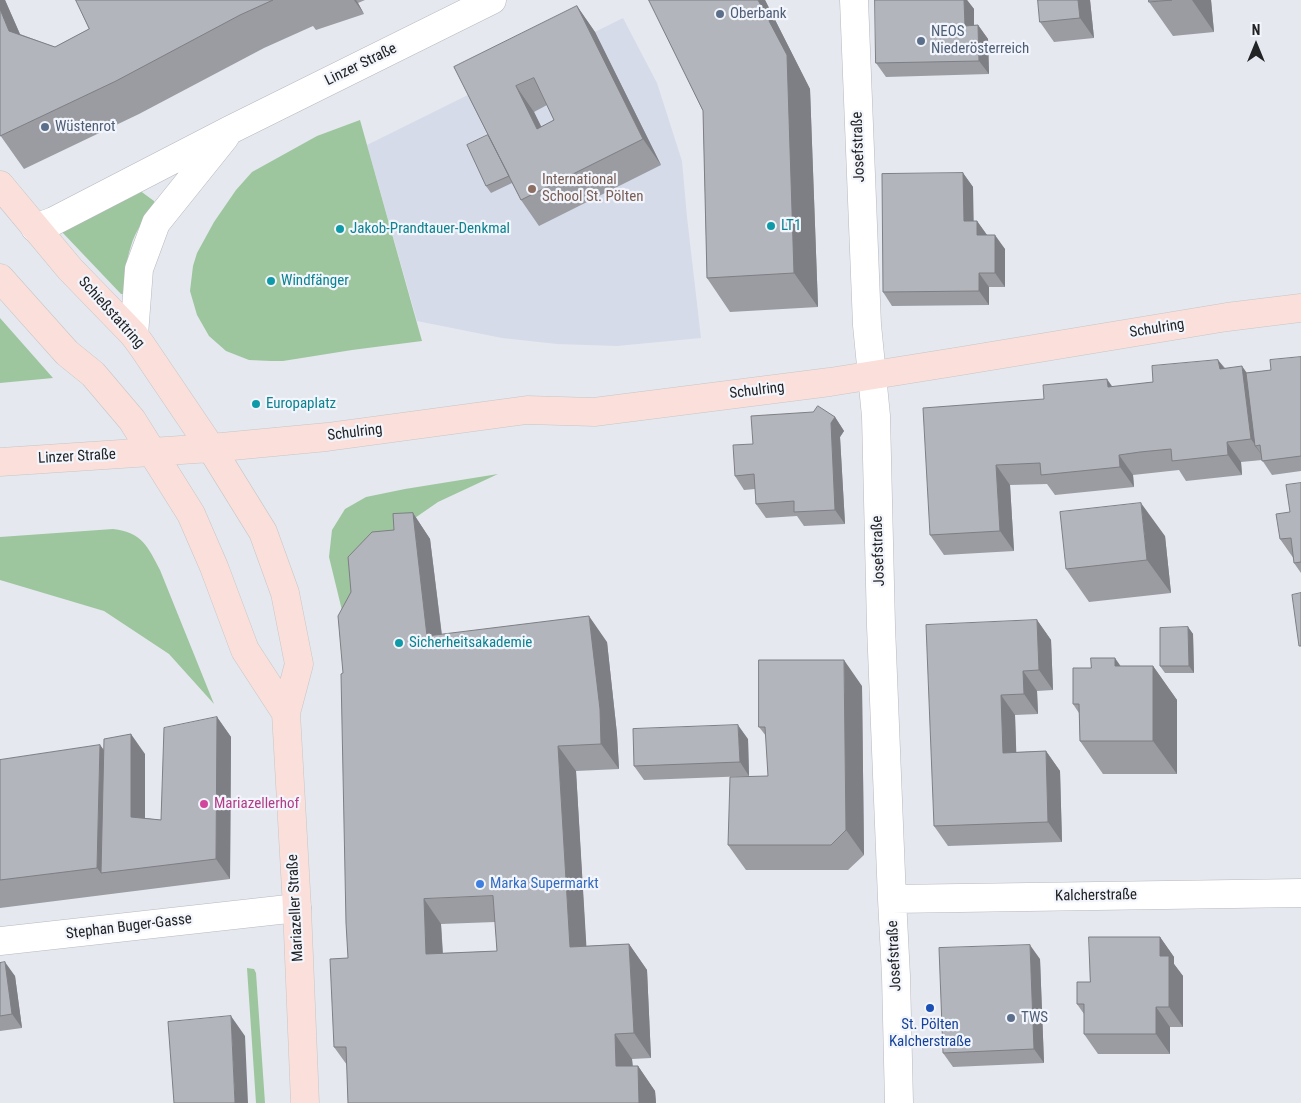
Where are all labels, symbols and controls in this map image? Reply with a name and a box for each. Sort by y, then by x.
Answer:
place label: Oberbank [730,5,787,23]
marker: Oberbank [714,8,726,20]
north arrow [1231,20,1281,70]
text: N [1252,22,1260,38]
place label: NEOS Niederösterreich [931,23,1029,58]
marker: NEOS Niederösterreich [915,35,927,47]
street label: Linzer Straße [322,40,400,90]
street label: Josefstraße [849,111,869,183]
place label: Wüstenrot [55,118,116,136]
marker: Wüstenrot [39,121,51,133]
place label: International School St. Pölten [542,171,643,206]
marker: International School St. Pölten [526,183,538,195]
place label: LT1 [781,217,801,235]
place label: Jakob-Prandtauer-Denkmal [350,220,510,238]
marker: LT1 [765,220,777,232]
marker: Jakob-Prandtauer-Denkmal [334,223,346,235]
place label: Windfänger [281,272,349,290]
street label: Schießstattring [74,273,148,353]
marker: Windfänger [265,275,277,287]
street label: Schulring [1128,316,1186,342]
street label: Schulring [728,379,786,403]
place label: Europaplatz [266,395,336,413]
marker: Europaplatz [250,398,262,410]
street label: Schulring [326,421,384,445]
street label: Linzer Straße [38,446,116,468]
street label: Josefstraße [869,515,889,587]
place label: Sicherheitsakademie [409,634,532,652]
marker: Sicherheitsakademie [393,637,405,649]
place label: Mariazellerhof [214,795,299,813]
marker: Mariazellerhof [198,798,210,810]
street label: Mariazeller Straße [284,854,308,962]
place label: Marka Supermarkt [490,875,599,893]
marker: Marka Supermarkt [474,878,486,890]
street label: Kalcherstraße [1055,886,1137,906]
street label: Stephan Buger-Gasse [65,910,193,944]
street label: Josefstraße [884,920,906,992]
marker: St. Pölten Kalcherstraße [924,1002,936,1014]
place label: TWS [1021,1009,1048,1027]
marker: TWS [1005,1012,1017,1024]
place label: St. Pölten Kalcherstraße [889,1016,971,1051]

